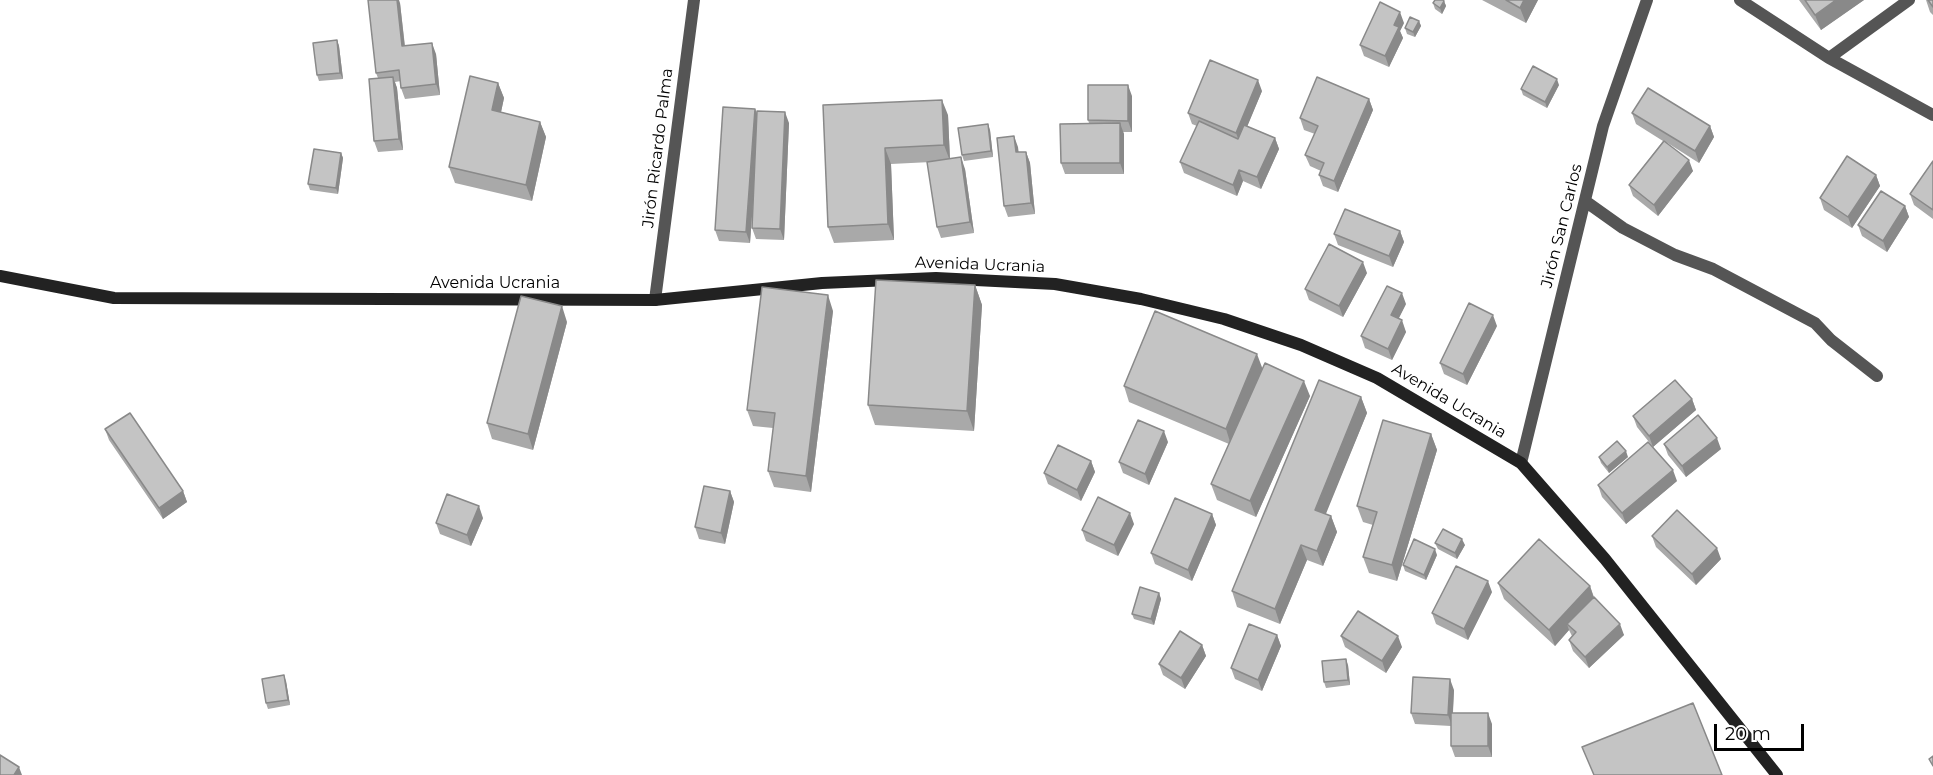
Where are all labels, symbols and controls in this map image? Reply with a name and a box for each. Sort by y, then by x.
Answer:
street label: Jirón Ricardo Palma [639,67,677,229]
street label: Jirón San Carlos [1537,162,1587,290]
street label: Avenida Ucrania [915,253,1045,277]
street label: Avenida Ucrania [430,273,560,293]
street label: Avenida Ucrania [1388,359,1510,443]
scale bar [1717,712,1807,750]
text: 20 m [1725,723,1771,745]

